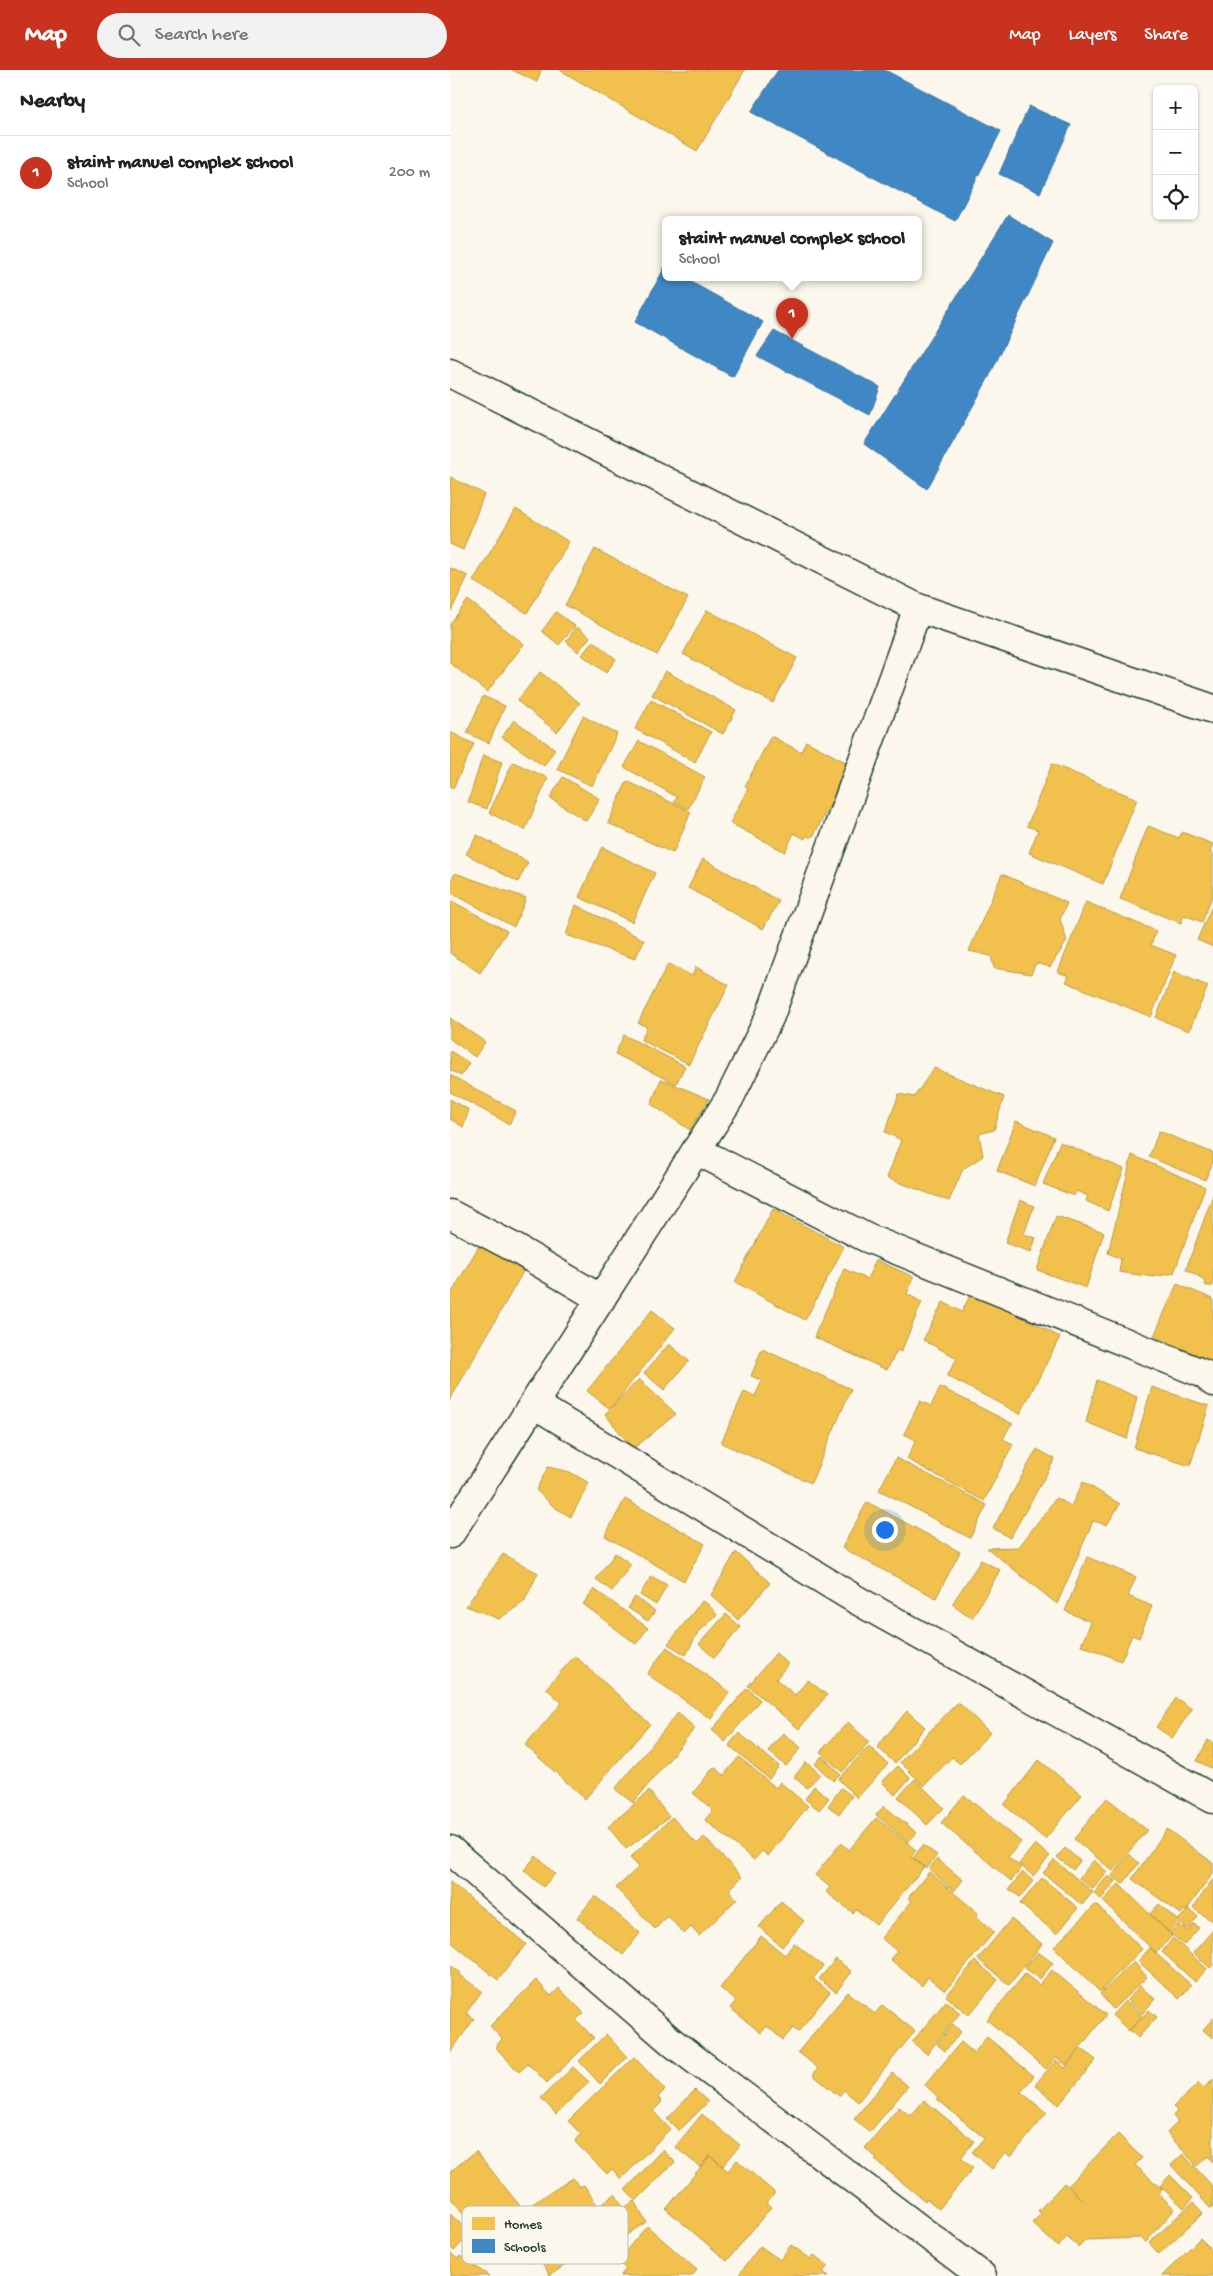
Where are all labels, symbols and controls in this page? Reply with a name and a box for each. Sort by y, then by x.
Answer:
search box [97,13,447,58]
text: Map [25,21,67,50]
icon: search [115,21,143,49]
text: Search here [155,24,248,47]
text: Map [1009,25,1041,46]
text: Layers [1069,25,1116,46]
text: Share [1144,25,1188,46]
map controls [1153,85,1198,220]
button: + [1153,85,1198,130]
text: Nearby [20,90,85,115]
button: − [1153,130,1198,175]
text: staint manuel complex school [67,152,293,175]
text: 1 [33,164,39,183]
text: 200 m [389,164,430,183]
text: School [67,175,109,194]
button: locate [1153,175,1198,220]
popup [662,216,922,281]
text: staint manuel complex school [679,228,905,251]
text: School [679,251,720,270]
pin: 1 [776,298,808,339]
your location [872,1517,898,1543]
legend [462,2206,628,2264]
text: Homes [504,2217,542,2234]
text: Schools [504,2240,546,2257]

